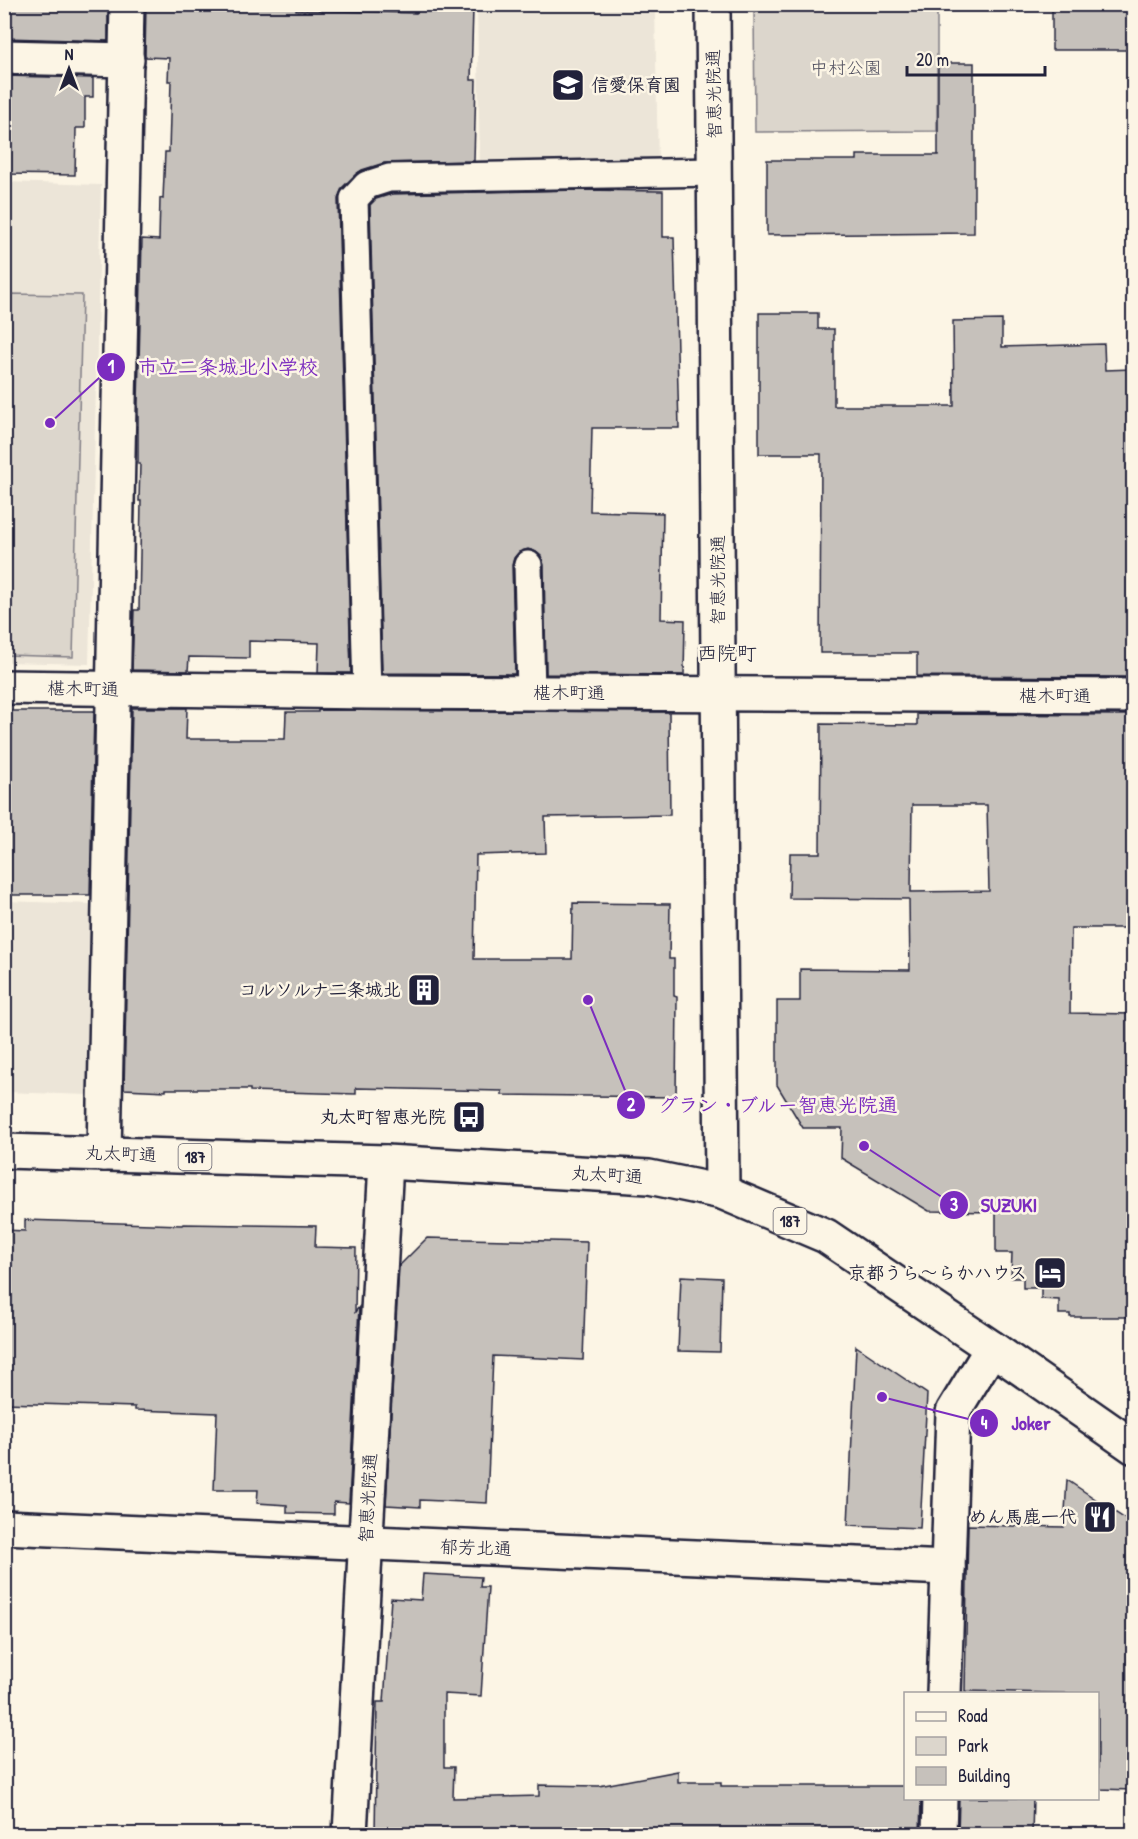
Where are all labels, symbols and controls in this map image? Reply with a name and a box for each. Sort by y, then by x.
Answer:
north arrow [39,39,99,99]
scale bar [907,39,1045,77]
text: N [65,43,74,65]
text: 20 m [916,47,949,72]
street label: 智恵光院通 [700,49,727,139]
park label: 中村公園 [810,55,882,80]
school or university icon: 信愛保育園 [550,67,586,103]
place label: 信愛保育園 [591,72,681,97]
callout: 市立二条城北小学校 [96,348,330,386]
text: 市立二条城北小学校 [138,353,318,380]
text: 1 [108,354,115,379]
street label: 智恵光院通 [705,535,730,625]
district label: 西院町 [697,639,757,666]
street label: 椹木町通 [47,675,119,702]
street label: 椹木町通 [533,680,605,705]
street label: 椹木町通 [1019,683,1091,708]
building icon: コルソルナ二条城北 [406,972,442,1008]
place label: コルソルナ二条城北 [239,977,401,1002]
callout: グラン・ブルー智恵光院通 [616,1086,910,1124]
text: グラン・ブルー智恵光院通 [658,1091,898,1118]
text: 2 [627,1092,636,1117]
bus stop icon: 丸太町智恵光院 [451,1099,487,1135]
place label: 丸太町智恵光院 [320,1104,446,1129]
street label: 丸太町通 [85,1140,157,1167]
road number: 187 [178,1144,212,1170]
street label: 丸太町通 [570,1160,644,1189]
callout: SUZUKI [939,1186,1050,1224]
text: SUZUKI [981,1191,1037,1218]
text: 3 [950,1192,958,1217]
road number: 187 [774,1208,806,1234]
hotel icon: 京都うら〜らかハウス [1032,1255,1068,1291]
place label: 京都うら〜らかハウス [848,1260,1027,1285]
callout: Joker [969,1404,1063,1442]
text: Joker [1011,1409,1051,1436]
text: 4 [981,1410,988,1435]
street label: 智恵光院通 [353,1452,382,1544]
restaurant icon: めん馬鹿一代 [1082,1499,1118,1535]
place label: めん馬鹿一代 [969,1504,1077,1529]
street label: 郁芳北通 [440,1534,512,1561]
legend [904,1692,1099,1800]
text: Road [958,1703,988,1728]
text: Park [958,1733,989,1758]
text: Building [958,1763,1010,1788]

